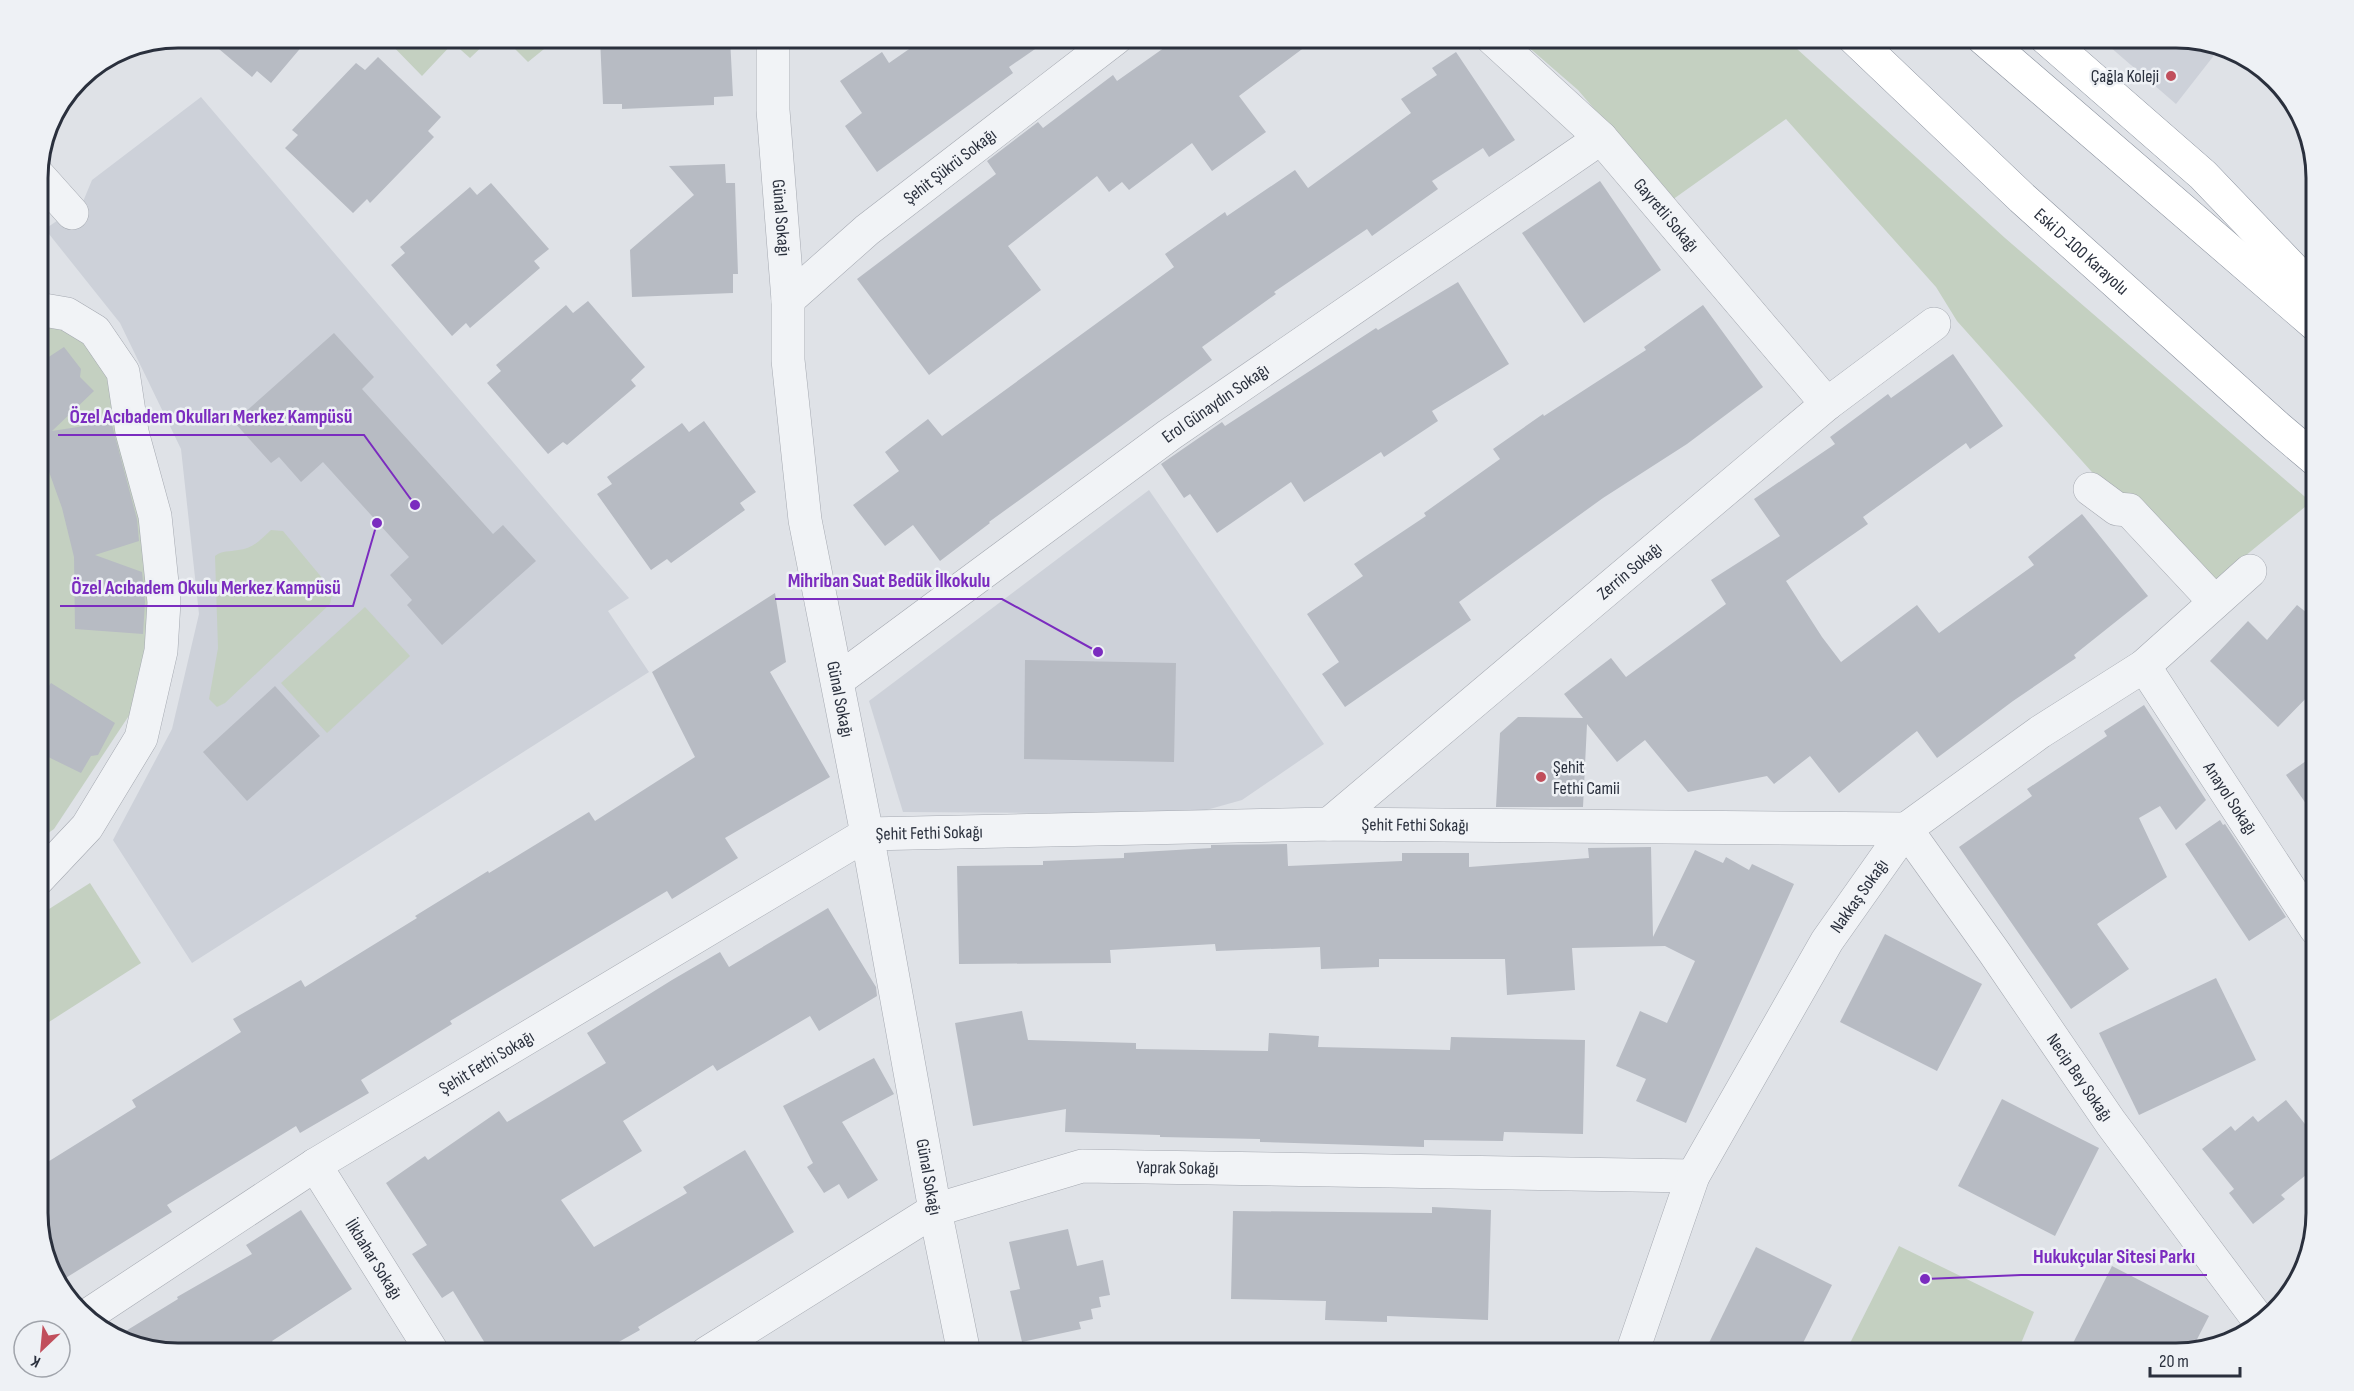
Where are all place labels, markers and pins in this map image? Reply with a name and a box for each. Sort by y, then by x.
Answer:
place label: Çağla Koleji [2091,66,2159,87]
marker: Çağla Koleji [2164,69,2178,83]
callout: Özel Acıbadem Okulları Merkez Kampüsü [58,397,364,435]
callout: Mihriban Suat Bedük İlkokulu [775,561,1002,599]
callout: Özel Acıbadem Okulu Merkez Kampüsü [60,568,353,606]
place label: Şehit Fethi Camii [1553,757,1620,799]
marker: Şehit Fethi Camii [1534,770,1548,784]
callout: Hukukçular Sitesi Parkı [2021,1237,2207,1275]

